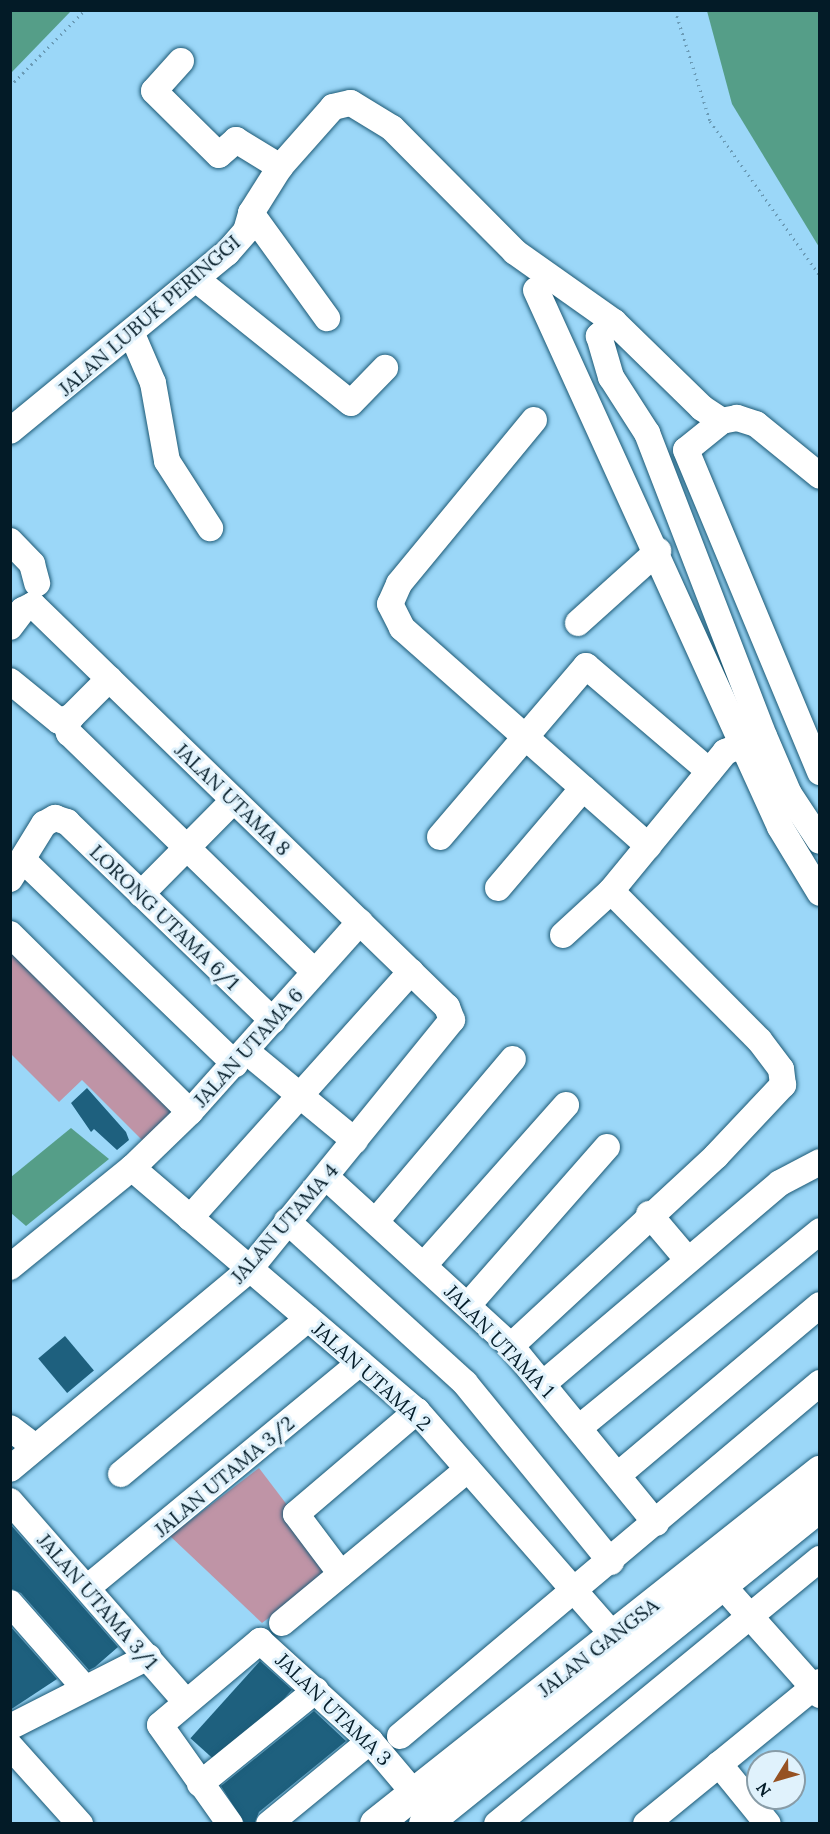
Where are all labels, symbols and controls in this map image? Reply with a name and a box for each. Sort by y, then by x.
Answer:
street label: JALAN LUBUK PERINGGI [53,230,245,400]
street label: JALAN UTAMA 8 [170,738,296,860]
street label: LORONG UTAMA 6/1 [85,839,245,995]
street label: JALAN UTAMA 6 [188,983,308,1111]
street label: JALAN UTAMA 4 [225,1158,343,1288]
street label: JALAN UTAMA 1 [440,1280,560,1402]
street label: JALAN UTAMA 2 [308,1317,436,1435]
street label: JALAN UTAMA 3/2 [149,1410,299,1542]
street label: JALAN UTAMA 3/1 [33,1528,163,1674]
street label: JALAN GANGSA [533,1593,663,1701]
street label: JALAN UTAMA 3 [271,1648,397,1770]
north arrow [746,1750,806,1810]
text: N [752,1779,775,1801]

